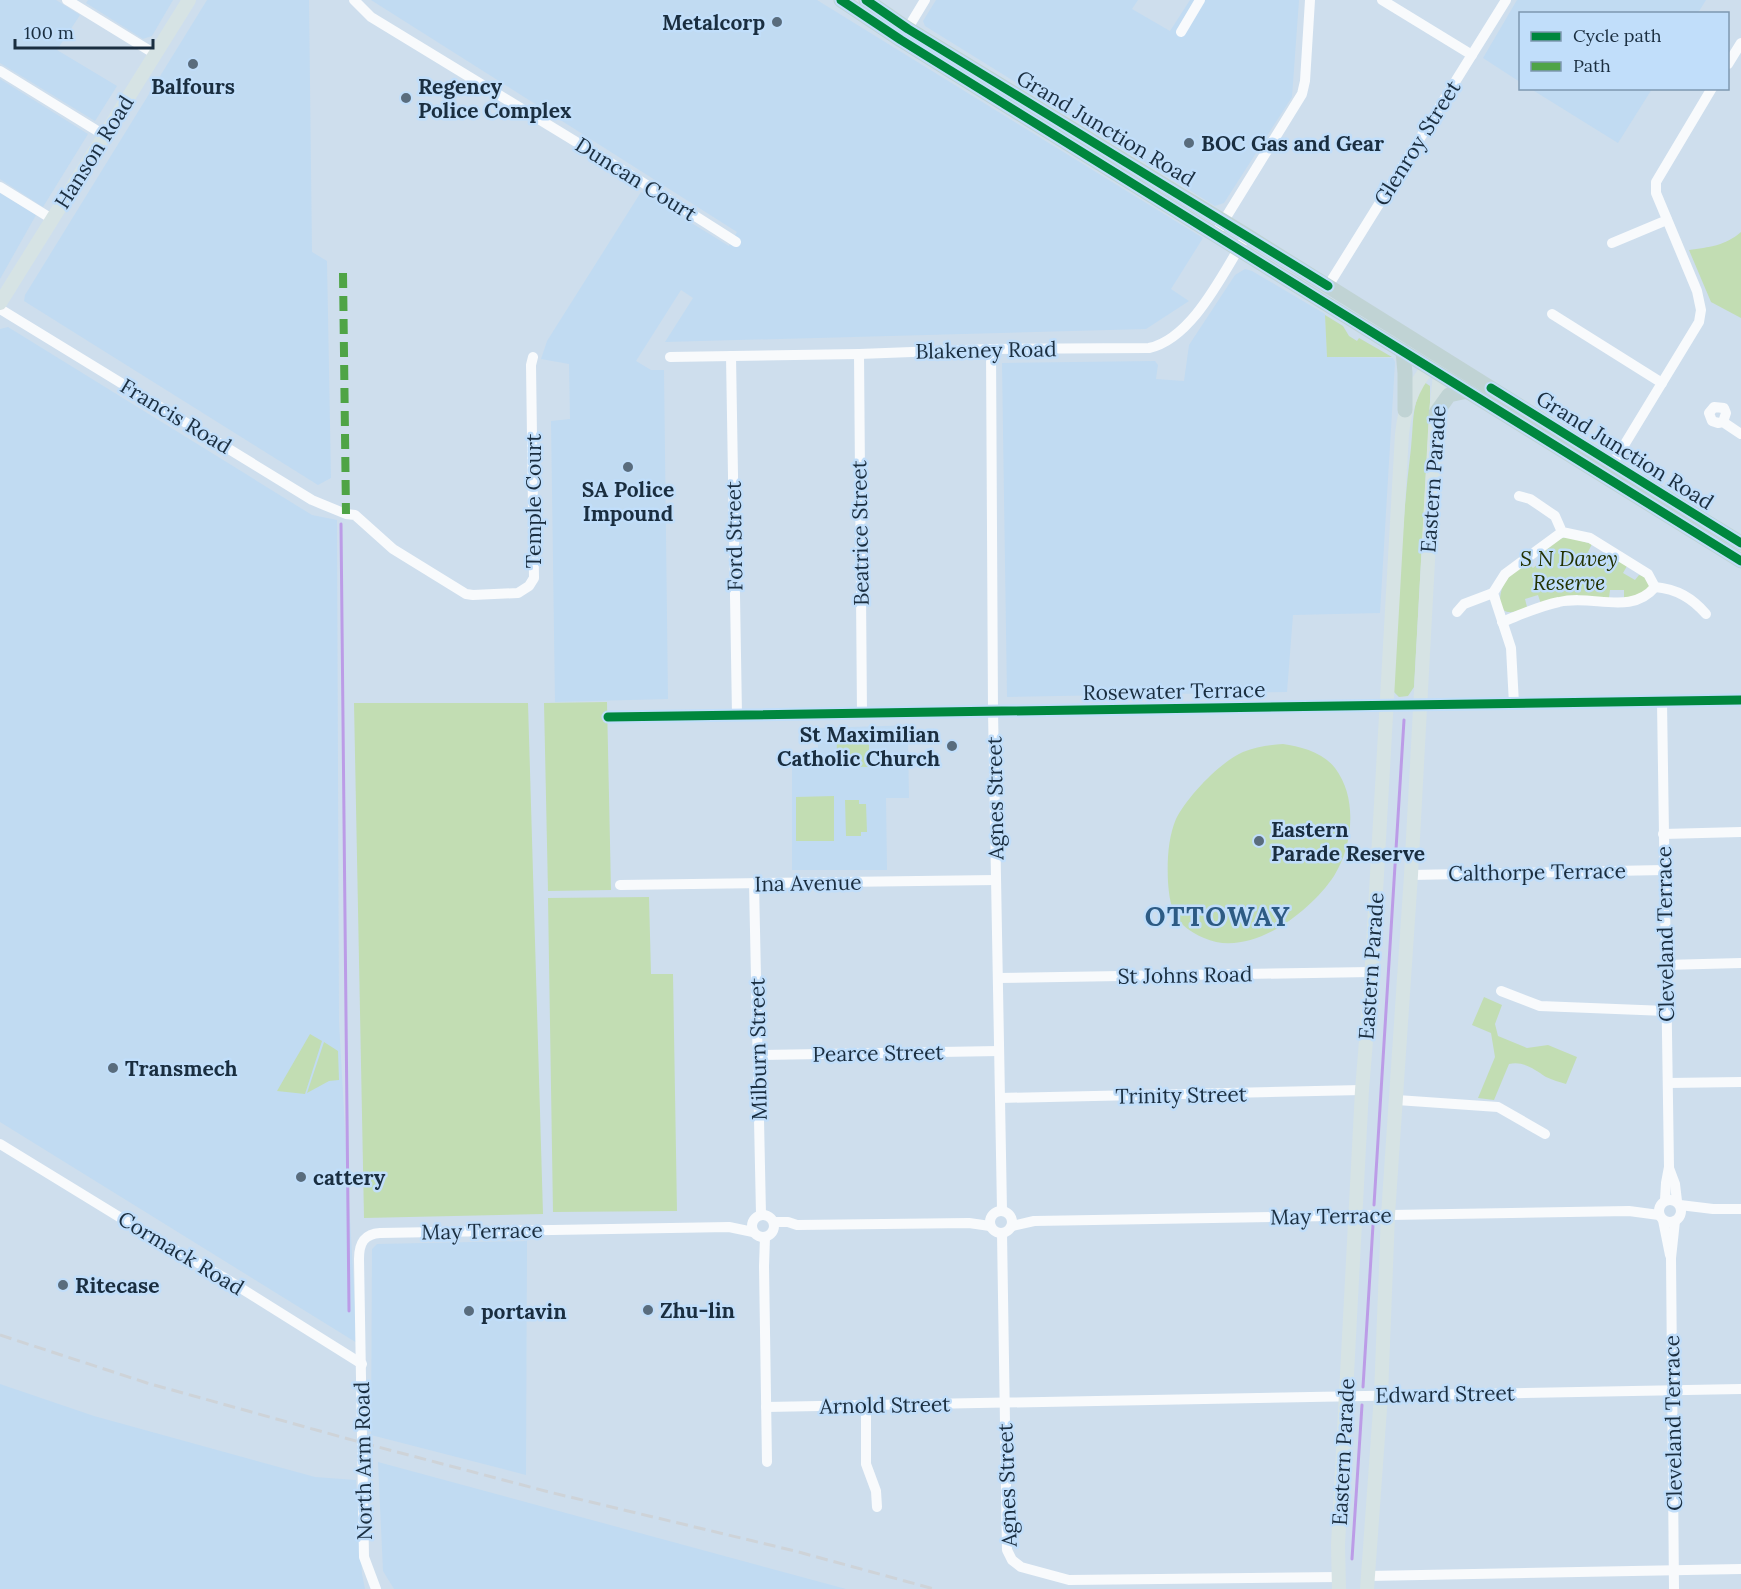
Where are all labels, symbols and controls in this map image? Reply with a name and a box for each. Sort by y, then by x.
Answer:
place label: Metalcorp [662,9,765,36]
scale bar [15,12,153,50]
legend [1519,12,1729,90]
marker: Metalcorp [770,15,784,29]
text: 100 m [24,21,74,44]
text: Cycle path [1573,24,1662,47]
text: Path [1573,54,1611,77]
marker: Balfours [186,57,200,71]
street label: Grand Junction Road [1012,64,1200,192]
place label: Balfours [151,73,235,100]
place label: Regency Police Complex [418,73,572,124]
street label: Glenroy Street [1368,74,1467,211]
street label: Hanson Road [48,90,140,214]
marker: Regency Police Complex [399,91,413,105]
place label: BOC Gas and Gear [1201,130,1384,157]
street label: Duncan Court [570,131,702,227]
marker: BOC Gas and Gear [1182,136,1196,150]
street label: Blakeney Road [915,335,1057,365]
street label: Francis Road [116,372,236,460]
street label: Grand Junction Road [1531,384,1719,516]
street label: Eastern Parade [1414,404,1452,554]
street label: Temple Court [520,433,547,568]
street label: Beatrice Street [845,459,875,606]
marker: SA Police Impound [621,460,635,474]
place label: SA Police Impound [582,476,674,527]
street label: Ford Street [720,480,748,591]
park label: S N Davey Reserve [1520,545,1618,596]
street label: Rosewater Terrace [1082,676,1266,706]
place label: St Maximilian Catholic Church [777,721,940,772]
street label: Agnes Street [980,735,1010,861]
marker: St Maximilian Catholic Church [945,739,959,753]
place label: Eastern Parade Reserve [1271,816,1425,867]
marker: Eastern Parade Reserve [1252,834,1266,848]
street label: Cleveland Terrace [1650,846,1680,1022]
street label: Calthorpe Terrace [1448,857,1626,887]
street label: Ina Avenue [754,869,862,897]
street label: Eastern Parade [1352,891,1390,1041]
district label: OTTOWAY [1145,899,1291,933]
street label: St Johns Road [1117,960,1253,990]
street label: Milburn Street [743,977,773,1121]
street label: Pearce Street [812,1038,945,1068]
place label: Transmech [125,1055,238,1082]
marker: Transmech [106,1061,120,1075]
street label: Trinity Street [1115,1080,1248,1110]
place label: cattery [313,1164,386,1191]
marker: cattery [294,1170,308,1184]
street label: May Terrace [1270,1201,1392,1231]
street label: Cormack Road [113,1205,249,1301]
street label: May Terrace [421,1216,543,1246]
place label: Ritecase [75,1272,160,1299]
marker: Ritecase [56,1278,70,1292]
place label: Zhu-lin [660,1297,735,1324]
place label: portavin [481,1298,567,1325]
marker: Zhu-lin [641,1303,655,1317]
marker: portavin [462,1304,476,1318]
street label: Cleveland Terrace [1658,1335,1688,1511]
street label: Eastern Parade [1326,1378,1360,1526]
street label: Edward Street [1375,1379,1516,1409]
street label: North Arm Road [348,1381,378,1541]
street label: Arnold Street [818,1390,951,1420]
street label: Agnes Street [991,1422,1023,1548]

